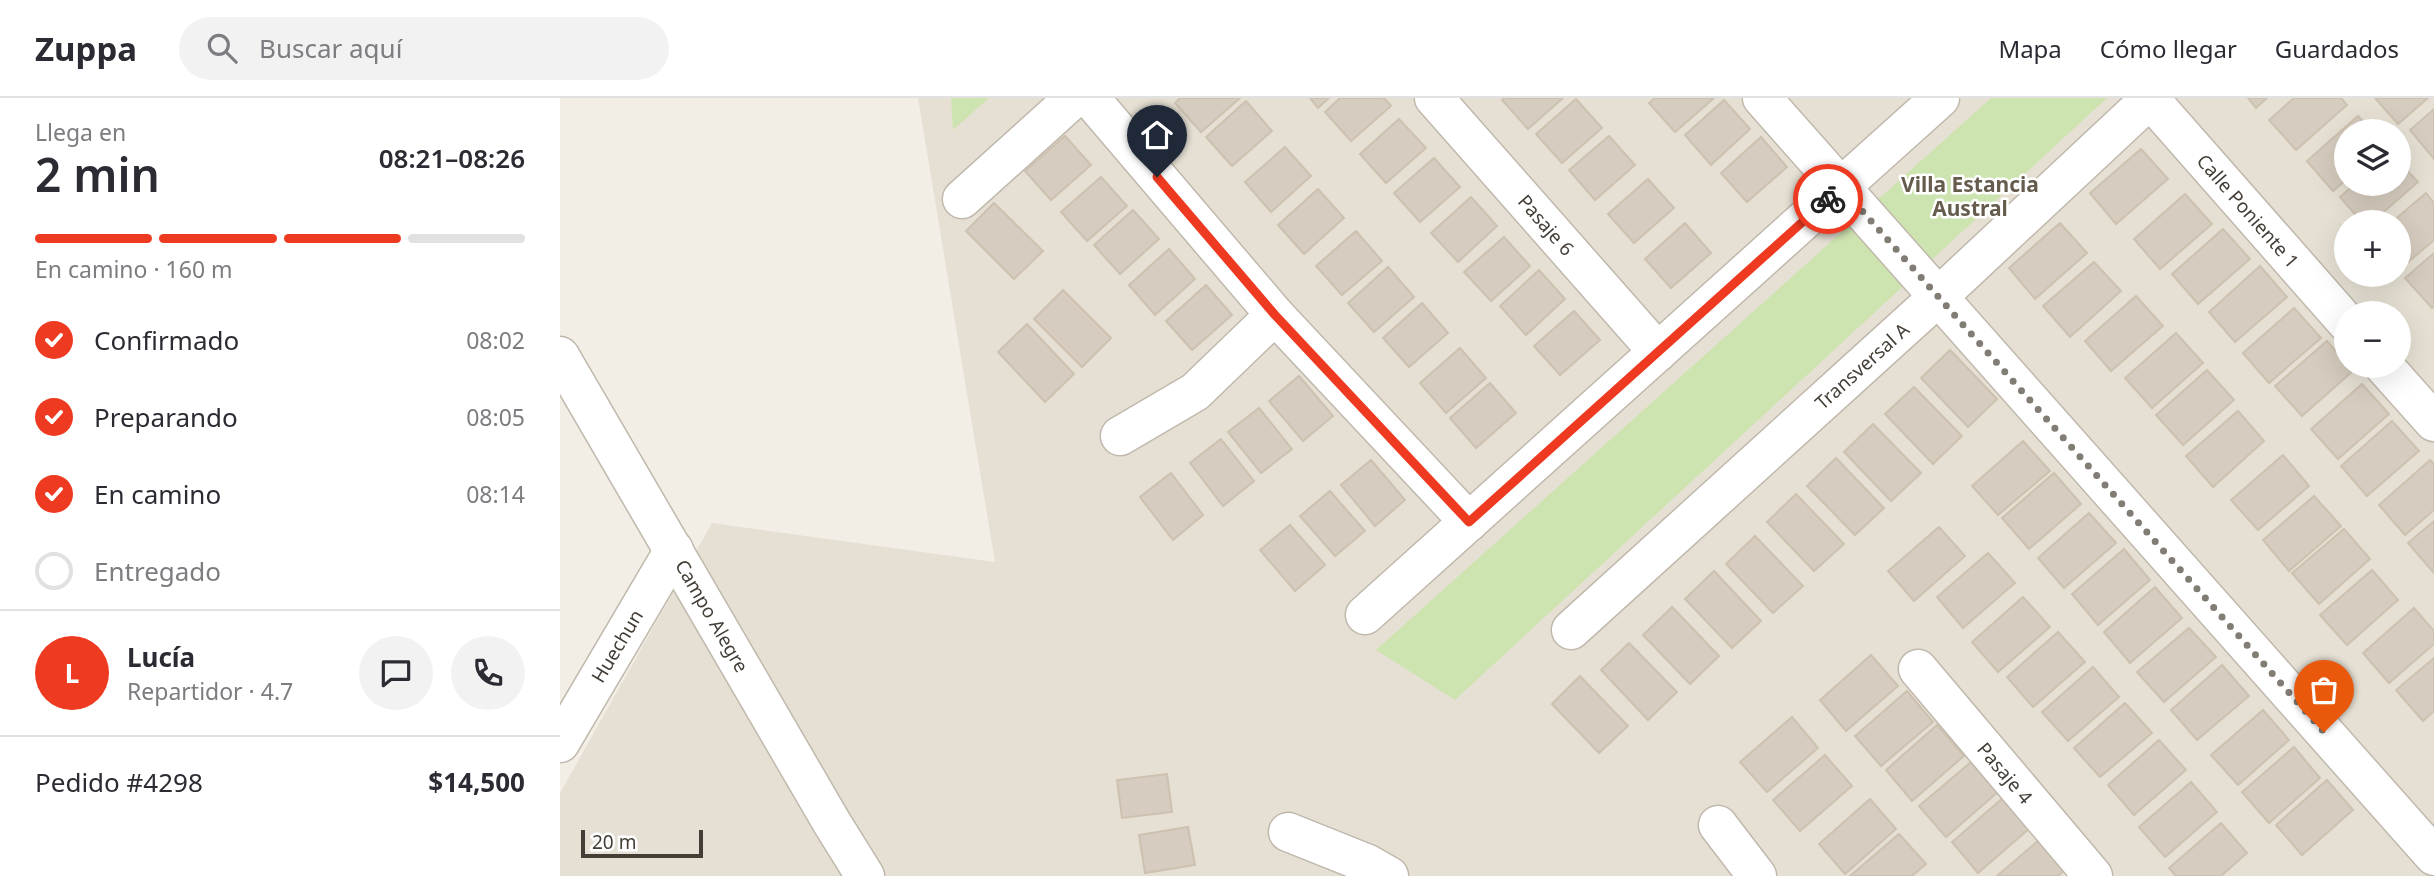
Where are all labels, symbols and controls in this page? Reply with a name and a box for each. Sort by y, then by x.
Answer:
search box [179,17,669,80]
text: Zuppa [35,26,137,71]
icon: search [203,29,241,67]
text: Buscar aquí [259,30,402,66]
text: Mapa [1998,32,2062,65]
text: Cómo llegar [2100,32,2237,65]
text: Guardados [2275,32,2399,65]
pin [1127,105,1187,177]
text: Llega en [35,116,126,148]
icon: home [1138,116,1176,154]
map controls [2334,119,2411,378]
button: layers [2334,119,2411,196]
text: 08:21–08:26 [379,140,525,176]
text: 2 min [35,143,160,205]
street label: Calle Poniente 1 [2191,148,2305,274]
courier [1793,164,1863,234]
district label: Villa Estancia Austral [1901,170,2039,222]
icon: bike [1809,180,1847,218]
street label: Pasaje 6 [1512,189,1580,261]
button: + [2334,210,2411,287]
text: En camino · 160 m [35,253,233,285]
button: − [2334,301,2411,378]
street label: Transversal A [1809,316,1915,415]
icon: check [35,321,73,359]
text: Confirmado [94,322,239,358]
text: 08:02 [466,324,525,356]
icon: check [35,398,73,436]
text: Preparando [94,399,238,435]
text: 08:05 [466,401,525,433]
icon: check [35,475,73,513]
text: En camino [94,476,221,512]
text: 08:14 [466,478,525,510]
text: Entregado [94,553,221,589]
street label: Campo Alegre [669,555,755,677]
street label: Huechun [585,605,649,687]
button: chat [359,636,433,710]
button: phone [451,636,525,710]
text: Lucía [127,639,195,675]
text: L [65,655,79,691]
pin [2294,660,2354,732]
icon: bag [2305,671,2343,709]
text: Repartidor · 4.7 [127,675,293,707]
street label: Pasaje 4 [1971,737,2039,810]
text: Pedido #4298 [35,764,203,800]
text: $14,500 [428,764,525,800]
scale bar [581,827,704,859]
text: 20 m [592,829,636,855]

